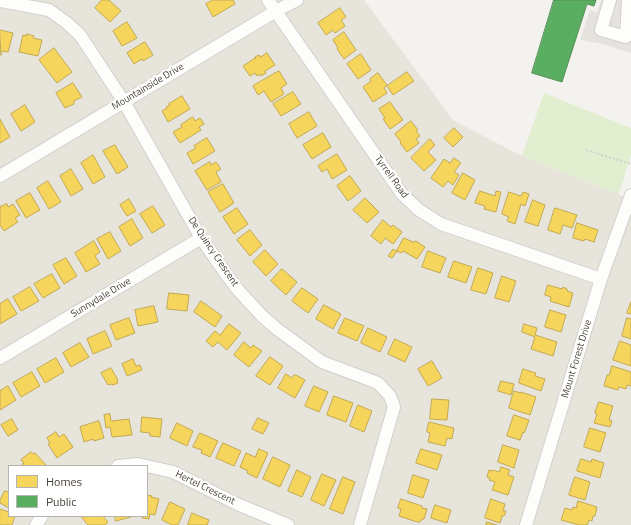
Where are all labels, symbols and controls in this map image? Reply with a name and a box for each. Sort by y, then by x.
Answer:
street label: Mountainside Drive [110,61,186,113]
street label: Tyrrell Road [372,153,410,201]
street label: De Quincy Crescent [185,215,241,289]
street label: Sunnydale Drive [69,275,133,321]
street label: Mount Forest Drive [559,319,595,399]
legend [8,465,148,517]
street label: Hertel Crescent [173,468,237,508]
text: Homes [46,472,82,491]
text: Public [46,492,76,511]

